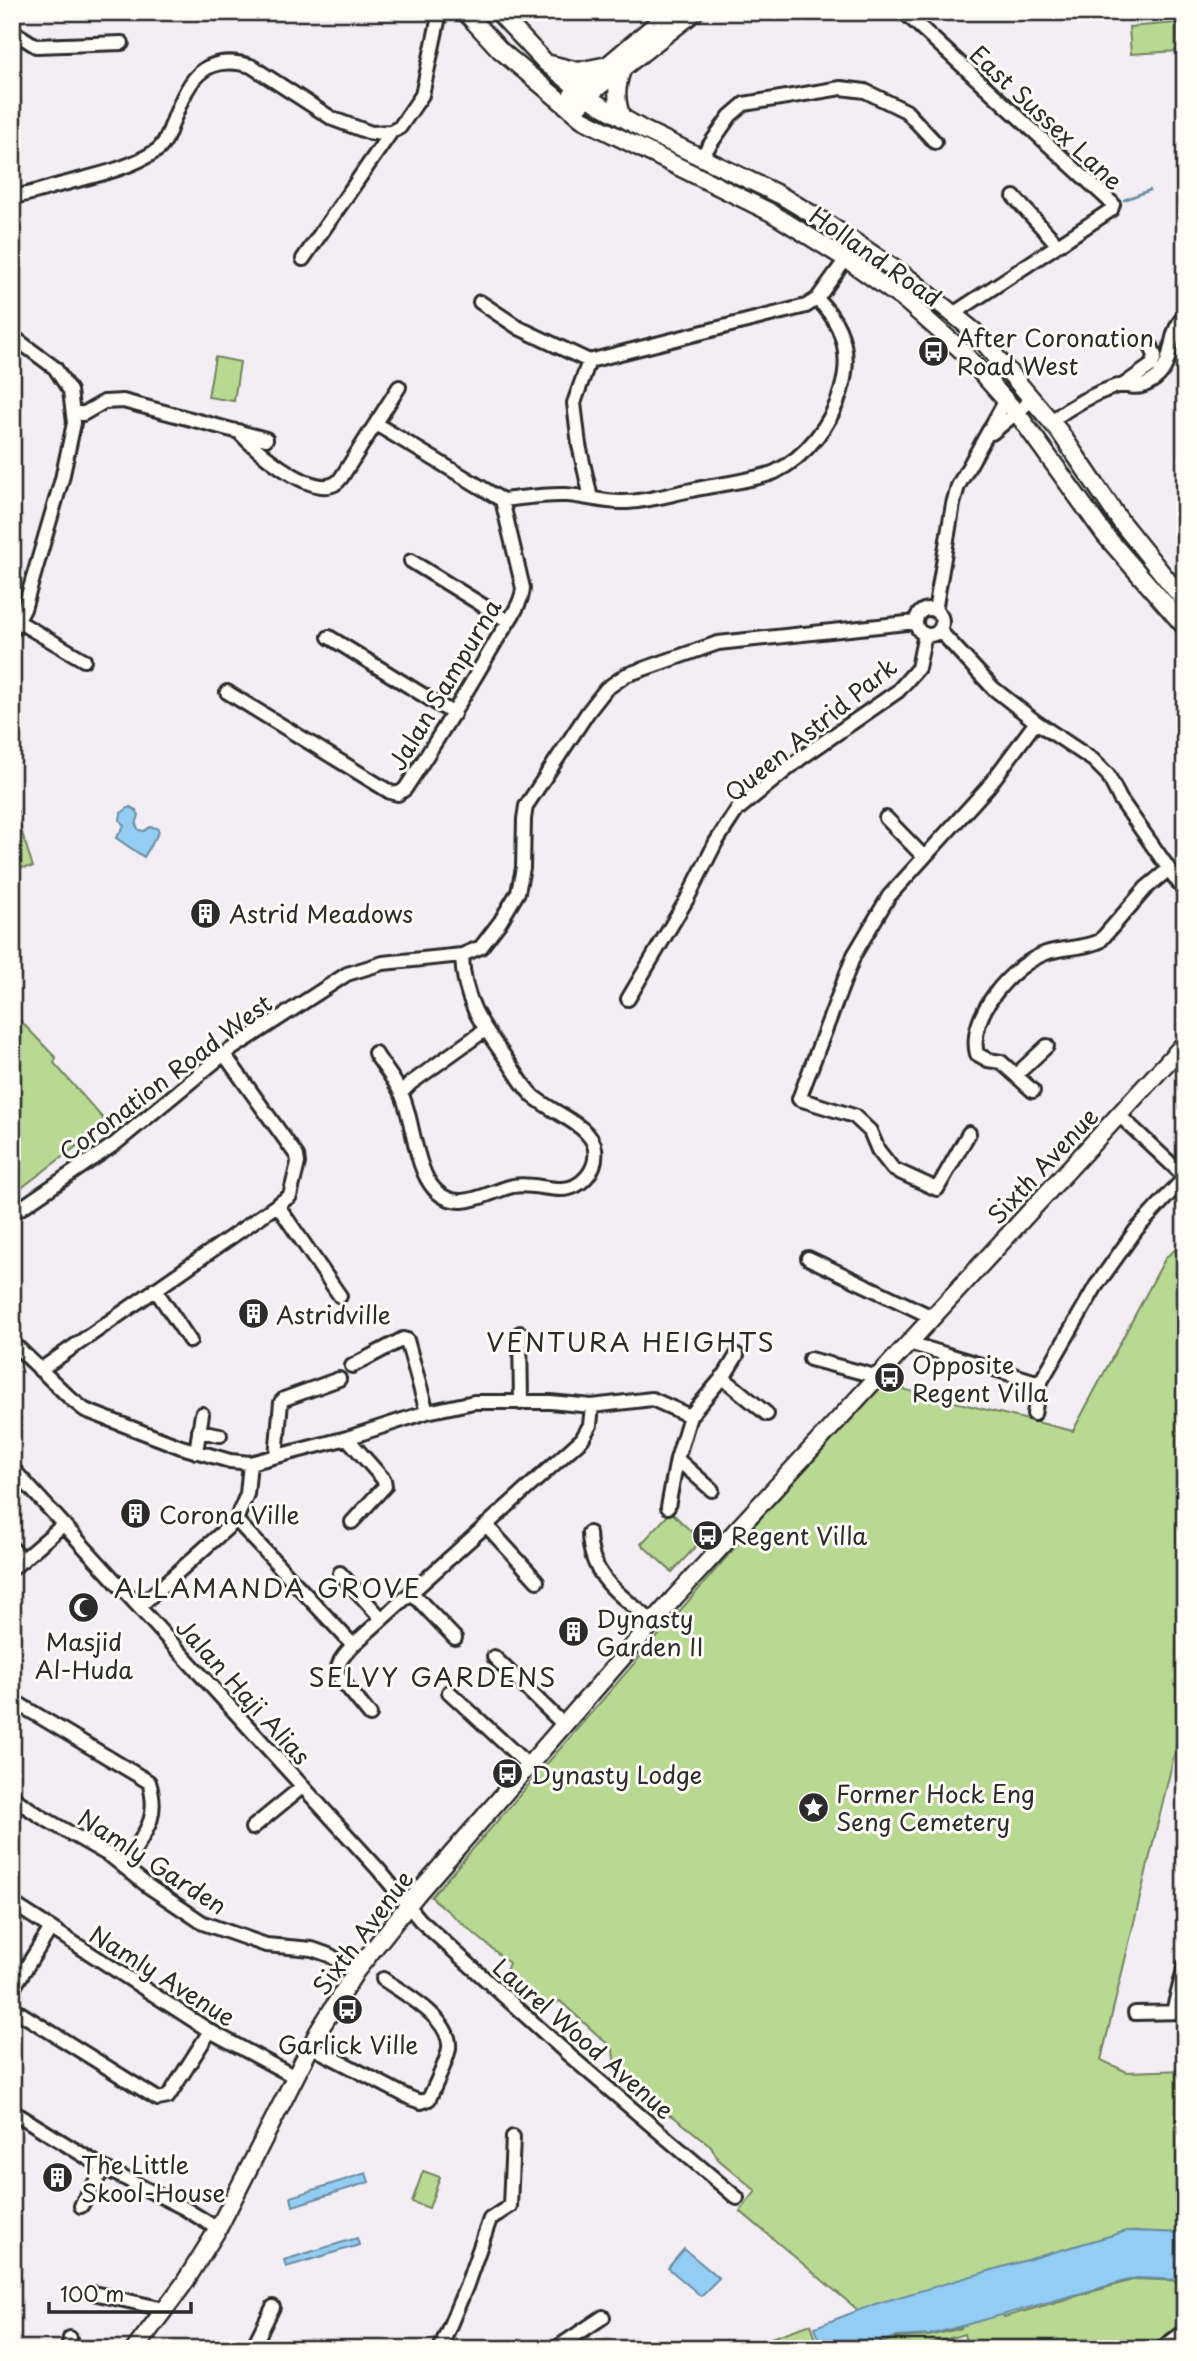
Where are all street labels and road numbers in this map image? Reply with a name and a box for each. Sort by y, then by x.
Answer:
street label: East Sussex Lane [962,36,1132,198]
street label: Holland Road [803,197,949,315]
street label: Jalan Sampurna [379,591,510,777]
street label: Queen Astrid Park [716,648,904,810]
street label: Coronation Road West [51,985,279,1169]
street label: Sixth Avenue [978,1098,1106,1232]
street label: Jalan Haji Alias [168,1610,320,1772]
street label: Namly Garden [72,1799,234,1923]
street label: Sixth Avenue [303,1862,421,2002]
street label: Namly Avenue [83,1916,243,2034]
street label: Laurel Wood Avenue [486,1949,682,2127]

